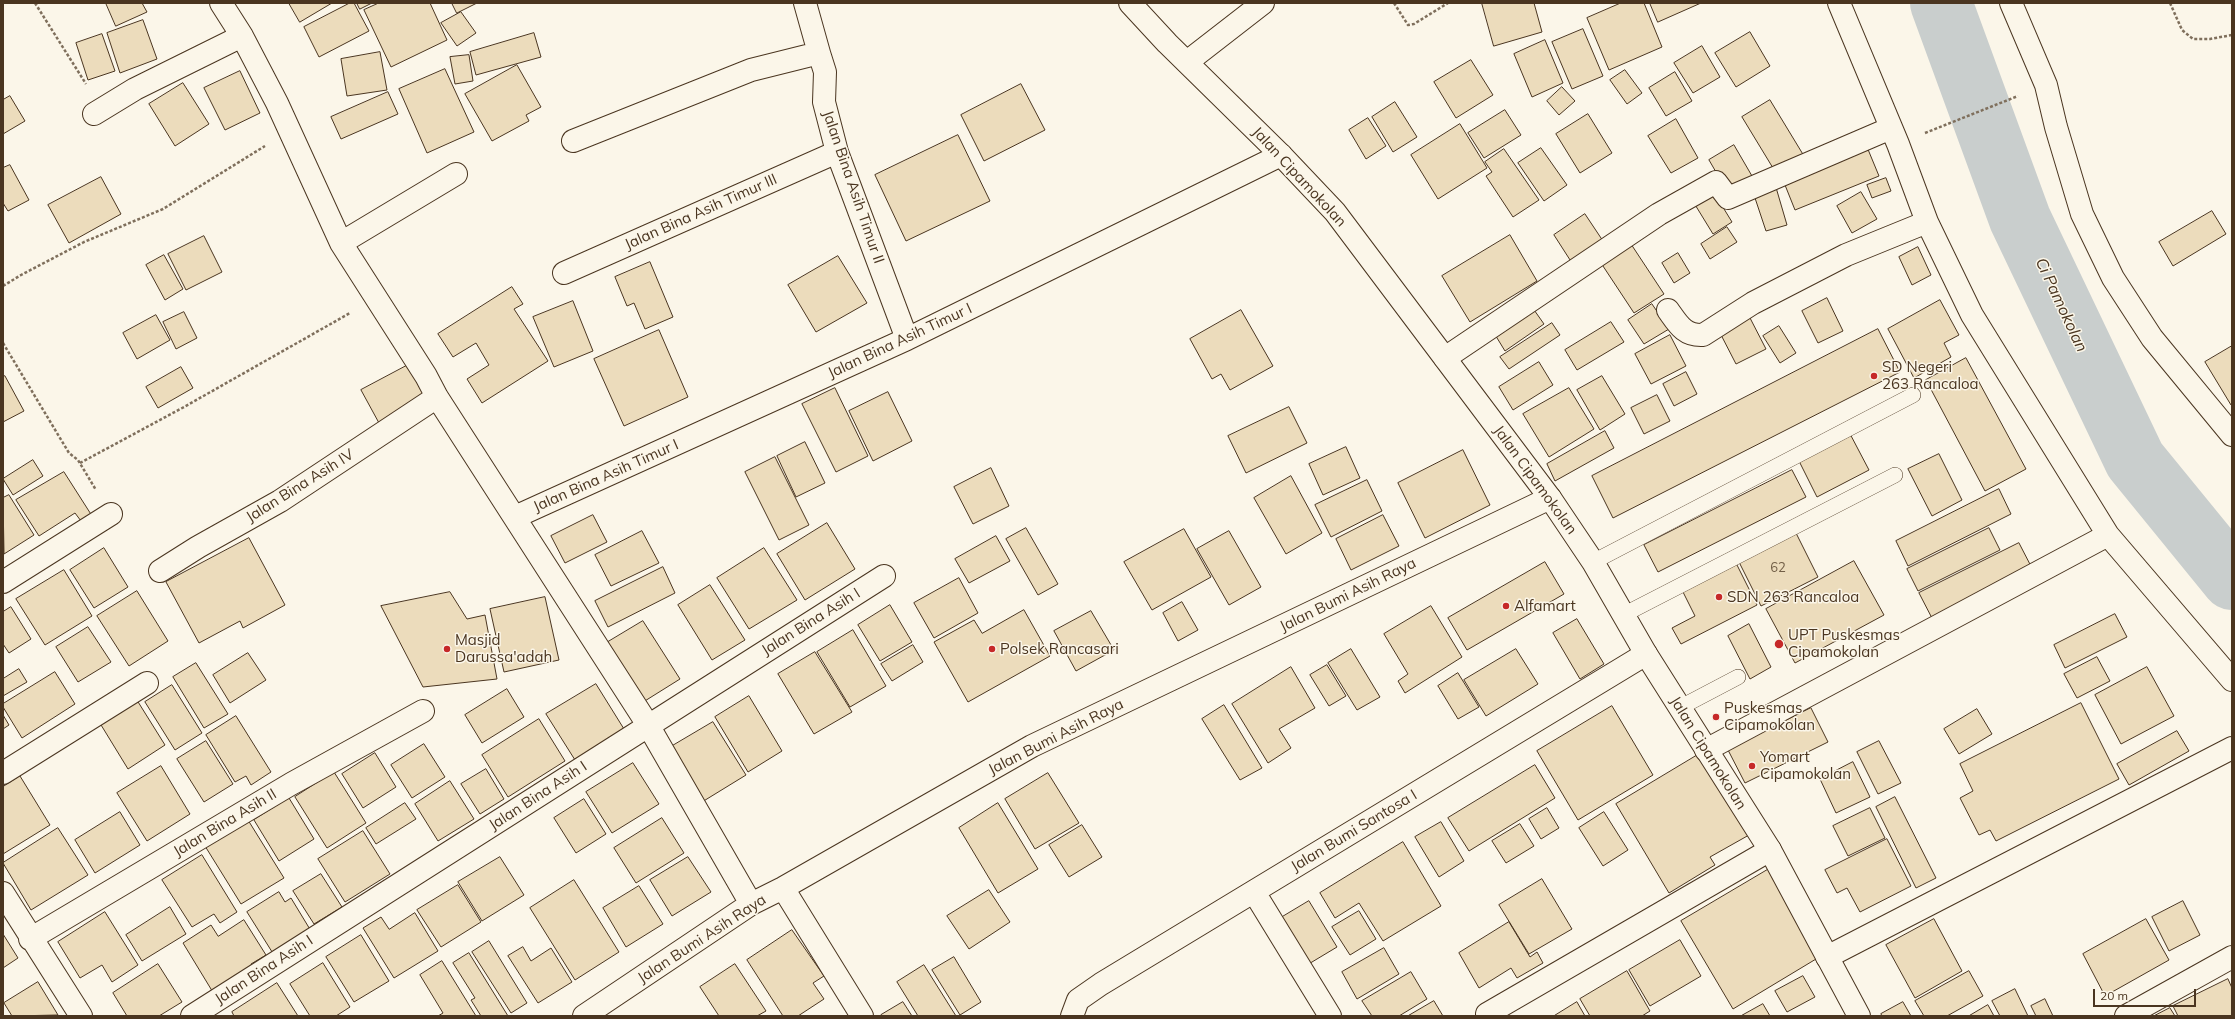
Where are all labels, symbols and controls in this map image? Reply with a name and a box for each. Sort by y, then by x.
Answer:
street label: Jalan Bina Asih Timur II [818,108,888,266]
street label: Jalan Cipamokolan [1248,123,1350,231]
street label: Jalan Bina Asih Timur III [622,170,780,254]
water label: Ci Pamokolan [2031,255,2091,355]
street label: Jalan Bina Asih Timur I [825,300,975,382]
place label: SD Negeri 263 Rancaloa [1882,358,1979,393]
marker: SD Negeri 263 Rancaloa [1869,371,1879,381]
street label: Jalan Cipamokolan [1489,422,1581,538]
street label: Jalan Bina Asih Timur I [531,436,681,516]
street label: Jalan Bina Asih IV [243,446,357,526]
street label: Jalan Bumi Asih Raya [1277,554,1419,636]
house number: 62 [1770,560,1786,576]
street label: Jalan Bina Asih I [758,584,864,660]
place label: SDN 263 Rancaloa [1727,588,1859,606]
marker: SDN 263 Rancaloa [1714,592,1724,602]
place label: Alfamart [1514,597,1576,615]
marker: Alfamart [1501,601,1511,611]
place label: UPT Puskesmas Cipamokolan [1788,626,1900,661]
place label: Masjid Darussa'adah [455,631,552,666]
marker: UPT Puskesmas Cipamokolan [1773,638,1785,650]
place label: Polsek Rancasari [1000,640,1119,658]
marker: Masjid Darussa'adah [442,644,452,654]
marker: Polsek Rancasari [987,644,997,654]
street label: Jalan Cipamokolan [1666,693,1750,813]
street label: Jalan Bumi Asih Raya [985,695,1127,779]
place label: Puskesmas Cipamokolan [1724,699,1815,734]
marker: Puskesmas Cipamokolan [1711,712,1721,722]
place label: Yomart Cipamokolan [1760,748,1851,783]
street label: Jalan Bina Asih I [486,758,590,834]
marker: Yomart Cipamokolan [1747,761,1757,771]
street label: Jalan Bina Asih II [170,785,280,861]
street label: Jalan Bumi Santosa I [1288,786,1420,876]
street label: Jalan Bumi Asih Raya [634,891,770,987]
street label: Jalan Bina Asih I [212,932,316,1008]
scale bar [2095,981,2198,1007]
text: 20 m [2100,988,2128,1003]

